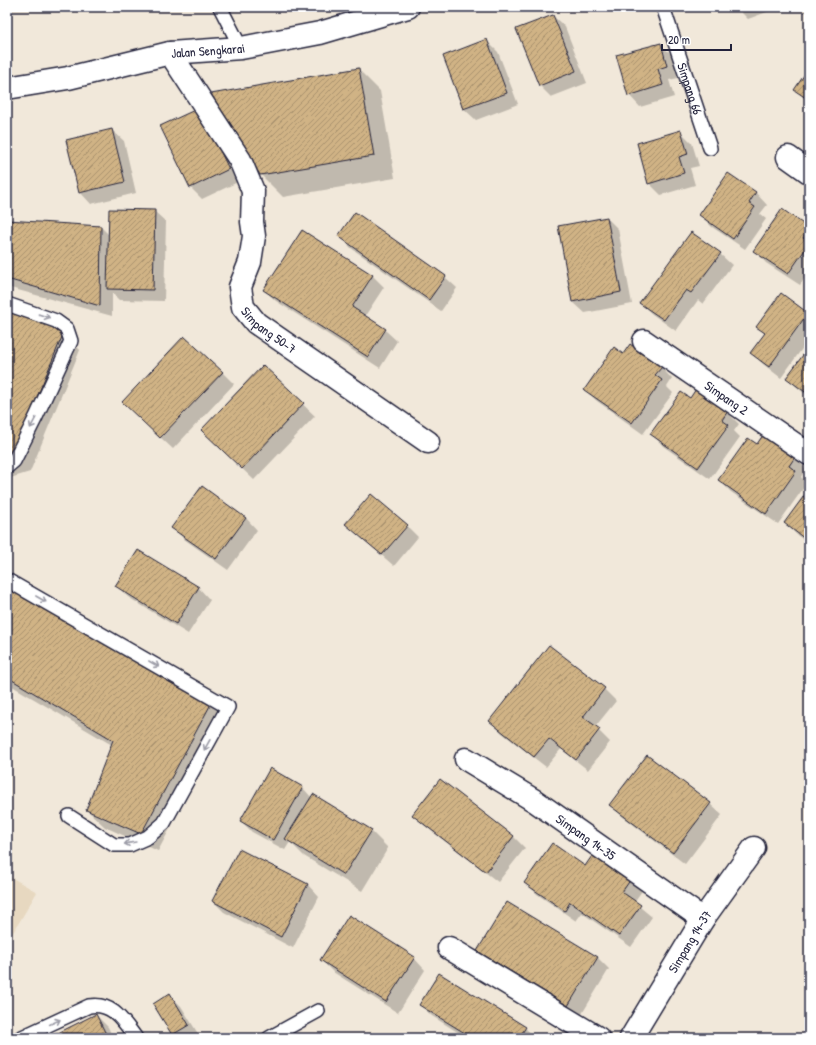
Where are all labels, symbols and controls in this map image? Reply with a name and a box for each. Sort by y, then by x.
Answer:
scale bar [662,26,731,52]
text: 20 m [668,31,690,48]
street label: Jalan Sengkarai [171,38,246,62]
street label: Simpang 66 [673,60,707,117]
street label: Simpang 50-7 [237,303,300,357]
one-way arrow [37,313,49,321]
street label: Simpang 2 [701,376,752,419]
one-way arrow [29,417,36,429]
one-way arrow [35,596,47,604]
one-way arrow [147,661,159,669]
one-way arrow [203,739,211,751]
street label: Simpang 14-35 [552,809,620,864]
one-way arrow [124,840,137,848]
street label: Simpang 14-37 [664,906,716,976]
one-way arrow [49,1017,61,1025]

